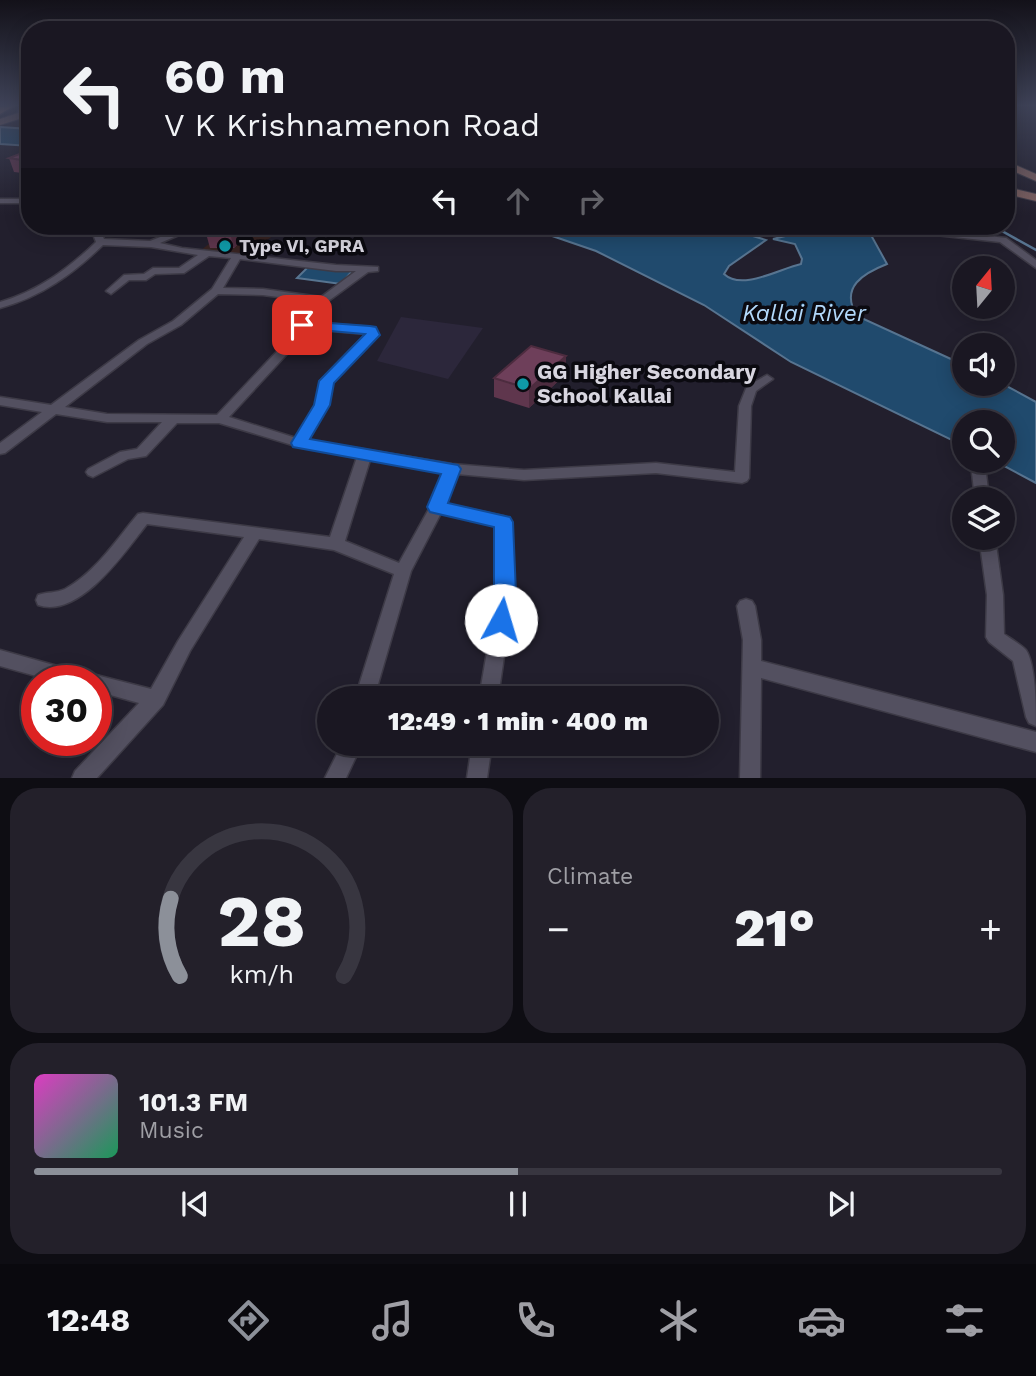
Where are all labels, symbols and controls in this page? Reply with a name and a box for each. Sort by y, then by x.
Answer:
text: 60 m [164,47,286,105]
icon: left [49,49,140,140]
text: V K Krishnamenon Road [164,106,540,144]
icon: left [426,182,464,220]
icon: ahead [499,182,537,220]
icon: right [572,182,610,220]
place label: Type VI, GPRA [239,235,365,256]
marker: Type VI, GPRA [217,238,233,254]
north arrow [952,256,1015,318]
map controls [952,256,1015,550]
pin [272,295,332,355]
water label: Kallai River [742,300,867,327]
icon: arrive [283,306,321,344]
button: sound [952,333,1015,396]
place label: GG Higher Secondary School Kallai [537,359,756,408]
marker: GG Higher Secondary School Kallai [515,376,531,392]
button: search [952,410,1015,473]
button: layers [952,487,1015,550]
position arrow [464,583,538,657]
speed limit sign: 30 [21,665,112,756]
text: 12:49 · 1 min · 400 m [388,706,648,736]
text: Climate [547,863,633,890]
text: 28 [217,879,306,965]
text: 21° [734,898,815,959]
text: − [547,907,570,951]
text: + [979,907,1002,951]
text: km/h [229,960,294,989]
text: 101.3 FM [139,1087,248,1117]
text: Music [139,1117,204,1144]
icon: previous [176,1185,214,1223]
icon: pause [499,1185,537,1223]
icon: next [822,1185,860,1223]
icon: directions [224,1296,273,1345]
icon: music [368,1296,417,1345]
icon: phone [511,1296,560,1345]
icon: climate [654,1296,703,1345]
icon: car [797,1296,846,1345]
icon: filters [940,1296,989,1345]
text: 12:48 [47,1301,130,1339]

